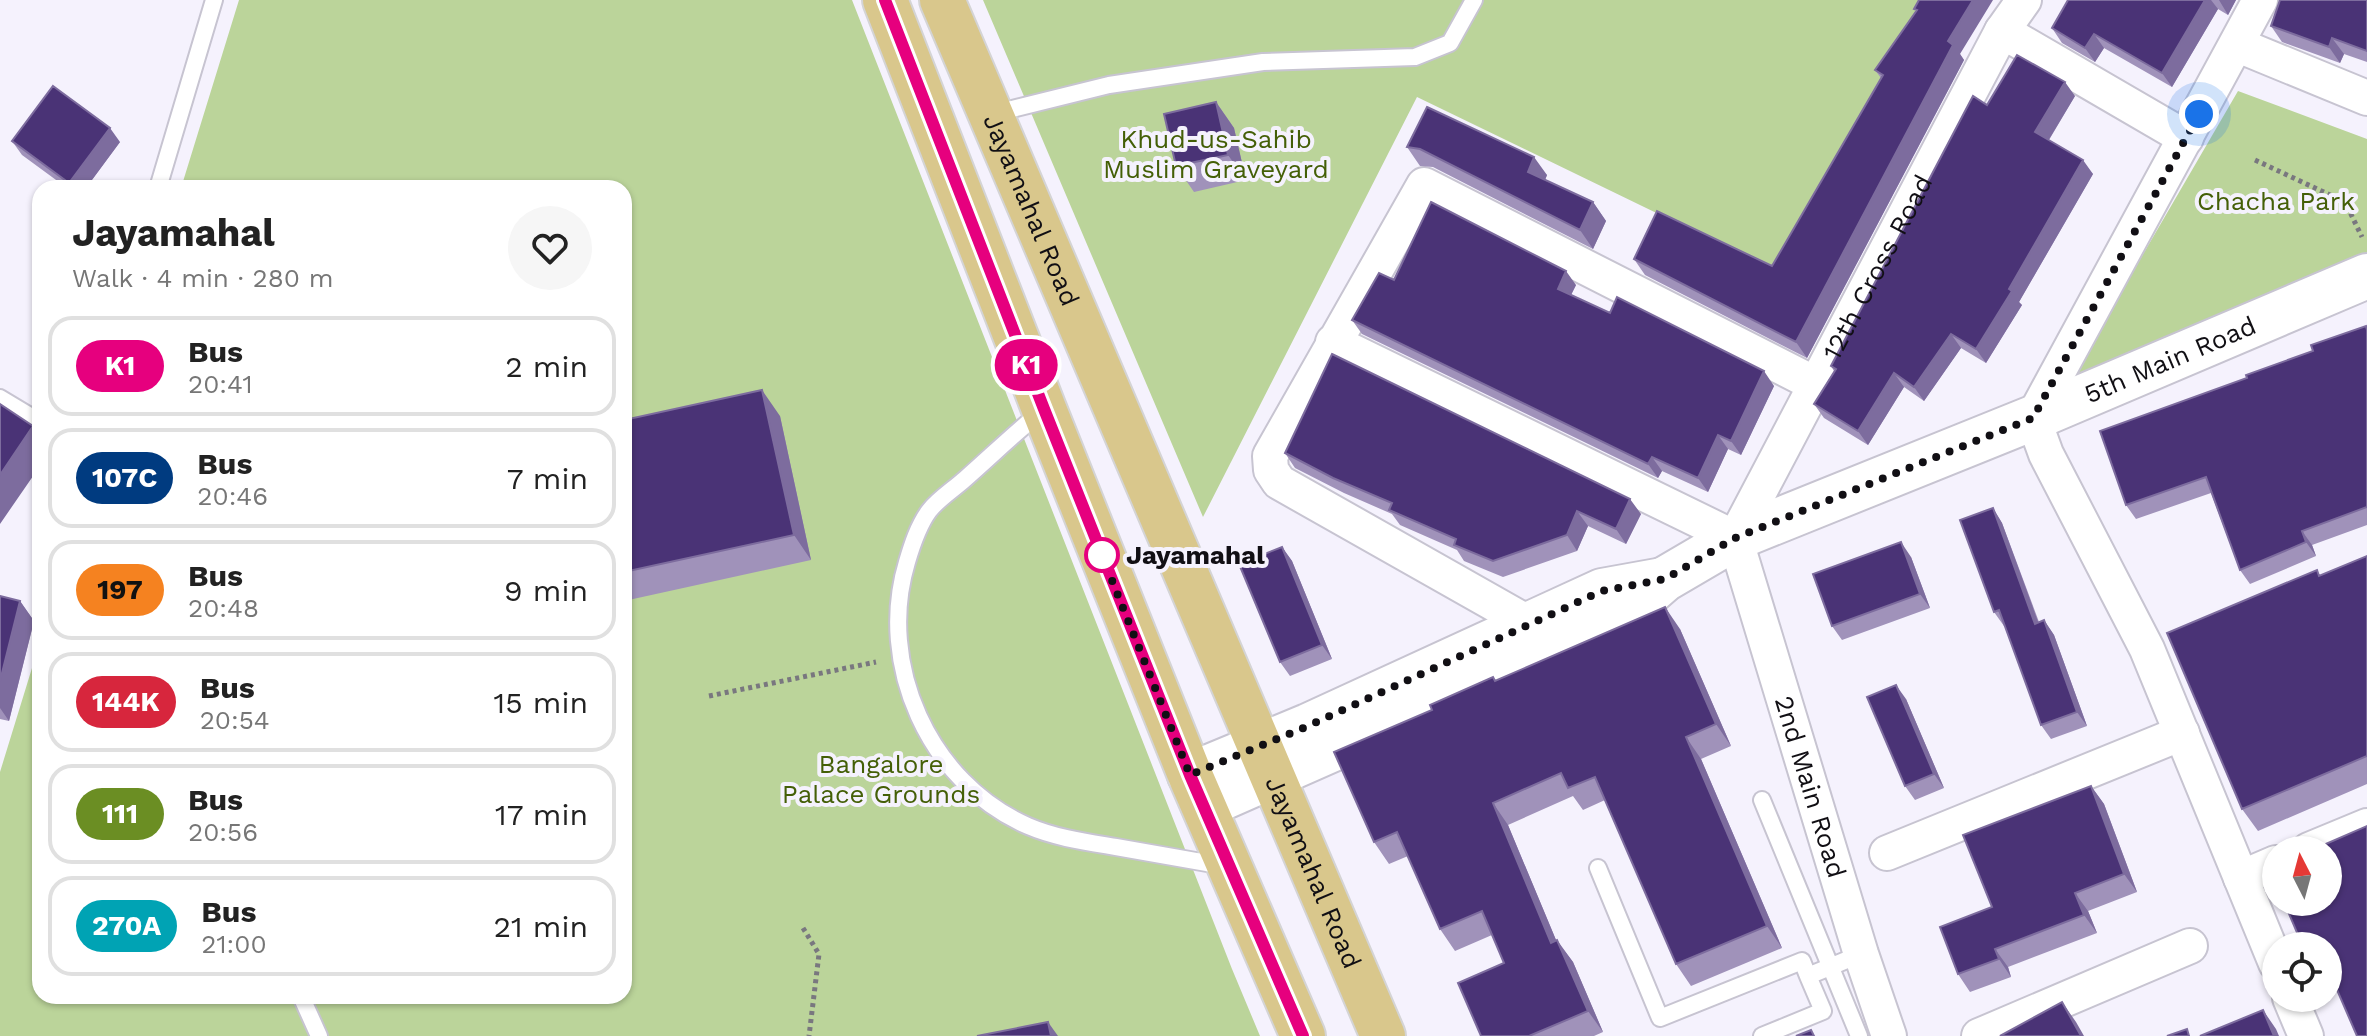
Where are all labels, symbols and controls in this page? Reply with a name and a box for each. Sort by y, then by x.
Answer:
your location [2179,94,2219,134]
street label: Jayamahal Road [977,109,1085,310]
park label: Khud-us-Sahib Muslim Graveyard [1103,124,1329,184]
street label: 12th Cross Road [1817,170,1939,365]
park label: Chacha Park [2197,186,2355,216]
button: heart [508,206,592,290]
text: Jayamahal [72,211,275,255]
text: Walk · 4 min · 280 m [72,263,334,293]
street label: 5th Main Road [2080,310,2260,409]
text: Bus [188,334,243,369]
line badge: K1 [990,339,1062,391]
text: K1 [1011,348,1041,381]
text: K1 [105,349,135,382]
text: 2 min [505,349,588,384]
text: 20:41 [188,369,253,399]
text: Bus [197,446,252,481]
text: 107C [92,461,157,494]
text: 7 min [507,461,588,496]
text: 20:46 [197,481,268,511]
marker: Jayamahal [1085,538,1119,572]
place label: Jayamahal [1126,540,1265,570]
text: Bus [188,558,243,593]
text: 197 [97,573,143,606]
text: 9 min [504,573,588,608]
text: 20:48 [188,593,259,623]
text: Bus [200,670,255,705]
text: 144K [92,685,160,718]
text: 15 min [493,685,588,720]
street label: 2nd Main Road [1769,692,1852,881]
text: 20:54 [200,705,270,735]
park label: Bangalore Palace Grounds [782,749,980,809]
street label: Jayamahal Road [1259,772,1367,973]
text: Bus [188,782,243,817]
text: 111 [102,797,138,830]
text: 17 min [495,797,588,832]
text: 20:56 [188,817,258,847]
north arrow [2262,836,2342,916]
map controls [2262,836,2342,1012]
text: Bus [201,894,256,929]
text: 270A [92,909,161,942]
text: 21 min [493,909,588,944]
text: 21:00 [201,929,267,959]
button: locate [2262,932,2342,1012]

